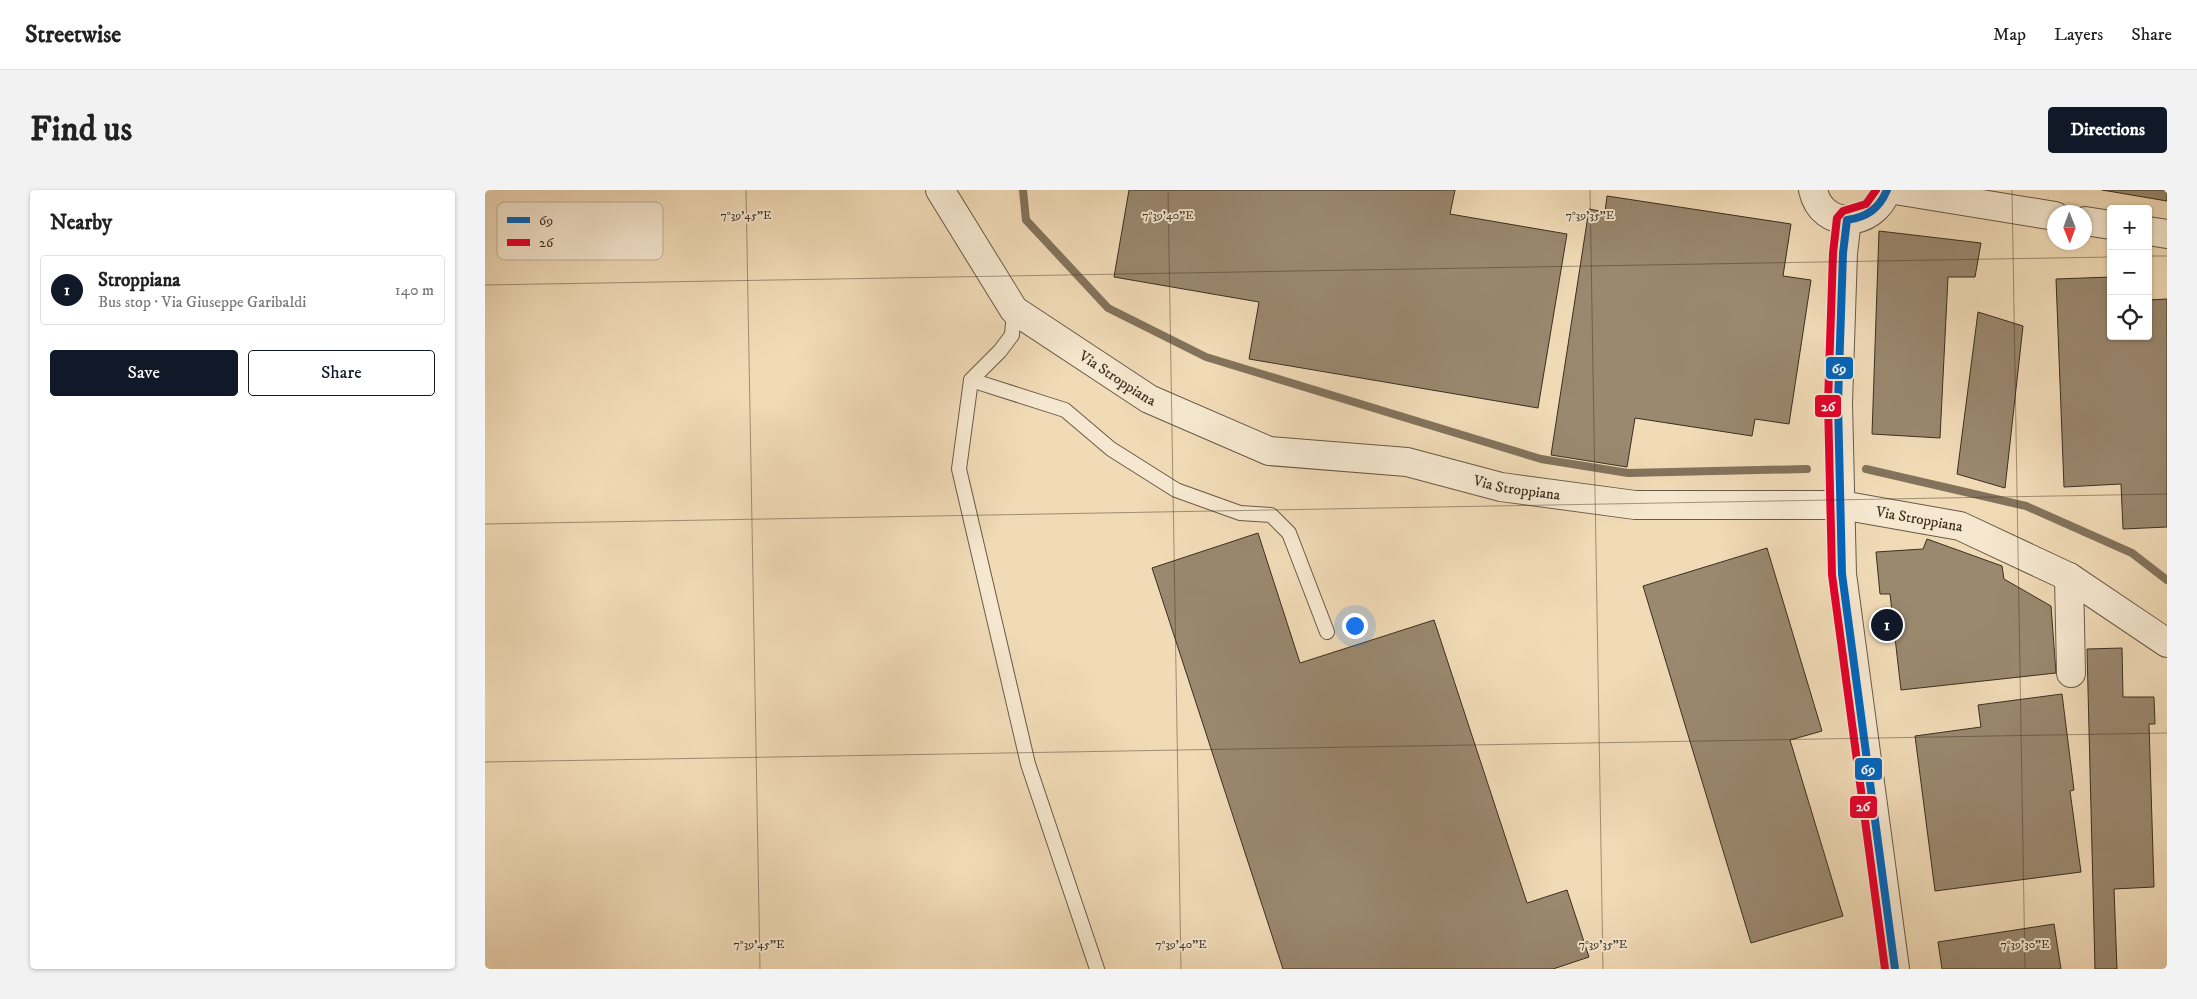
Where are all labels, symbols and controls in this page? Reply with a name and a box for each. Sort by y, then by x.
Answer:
text: Streetwise [25,20,121,50]
text: Map [1993,24,2026,46]
text: Layers [2054,24,2103,46]
text: Share [2131,24,2172,46]
button: Directions [2048,107,2167,153]
text: Find us [30,108,132,152]
legend [497,202,663,260]
north arrow [2047,205,2092,250]
map controls [2107,205,2152,340]
button: + [2107,205,2152,250]
text: 7°39'45"E [721,208,772,223]
text: 7°39'40"E [1142,208,1194,223]
text: 7°39'35"E [1566,208,1615,223]
text: Nearby [50,210,112,236]
text: 69 [539,212,553,230]
text: 26 [539,234,554,252]
button: − [2107,250,2152,295]
text: Stroppiana [98,269,180,292]
text: 1 [64,280,70,300]
text: 140 m [395,280,434,300]
text: Bus stop · Via Giuseppe Garibaldi [98,292,306,312]
button: locate [2107,295,2152,340]
street label: Via Stroppiana [1074,346,1159,411]
button: Save [50,350,238,396]
button: Share [248,350,435,396]
line badge: 69 [1825,356,1854,380]
text: 69 [1832,360,1846,378]
line badge: 26 [1814,394,1842,418]
text: 26 [1821,398,1836,416]
street label: Via Stroppiana [1470,471,1562,505]
street label: Via Stroppiana [1873,502,1965,536]
pin: 1 [1871,606,1903,644]
your location [1342,613,1368,639]
line badge: 69 [1854,757,1883,781]
text: 69 [1861,761,1875,779]
line badge: 26 [1849,795,1878,819]
text: 26 [1856,798,1871,816]
text: 7°39'45"E [734,937,785,952]
text: 7°39'40"E [1155,937,1207,952]
text: 7°39'35"E [1579,937,1628,952]
text: 7°39'30"E [2000,937,2050,952]

